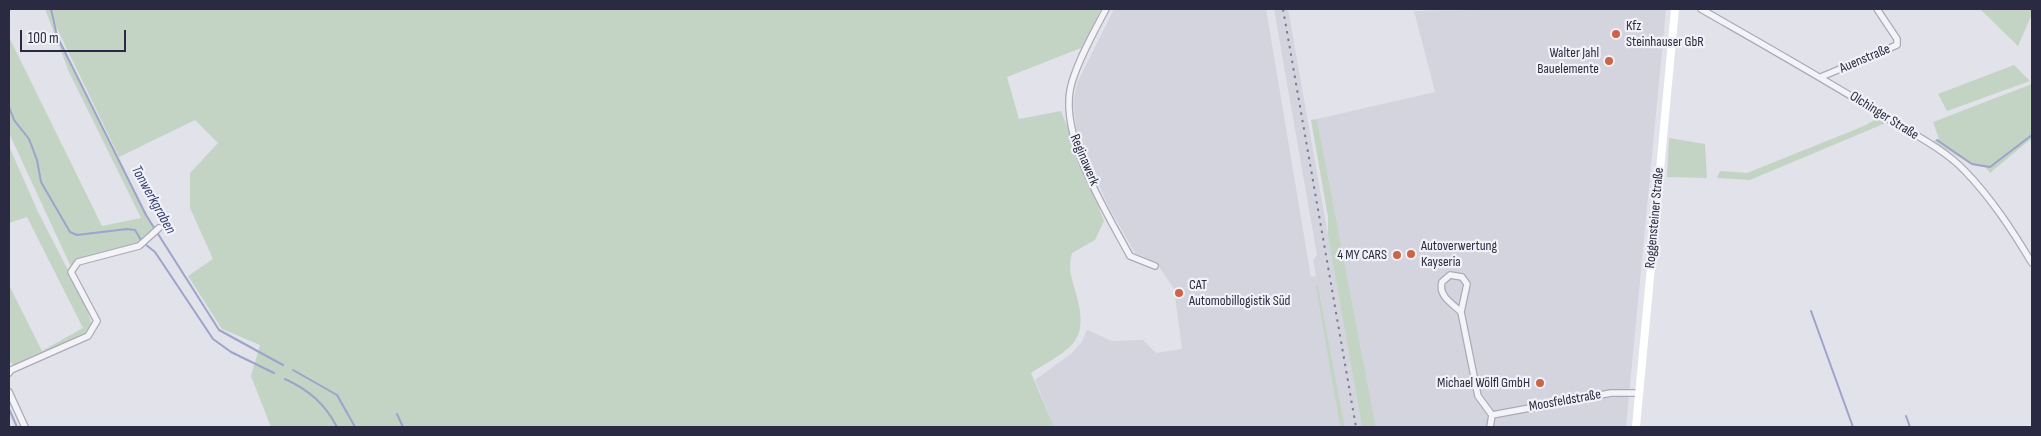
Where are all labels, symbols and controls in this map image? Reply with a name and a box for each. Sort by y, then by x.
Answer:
place label: Kfz Steinhauser GbR [1626,18,1704,50]
scale bar [22,20,129,52]
marker: Kfz Steinhauser GbR [1610,28,1622,40]
text: 100 m [28,29,59,48]
street label: Auenstraße [1837,41,1893,77]
place label: Walter Jahl Bauelemente [1537,45,1599,78]
marker: Walter Jahl Bauelemente [1603,55,1615,67]
street label: Olchinger Straße [1846,88,1922,144]
street label: Reginawerk [1066,132,1102,188]
water label: Tonwerkgraben [127,163,179,237]
street label: Roggensteiner Straße [1642,167,1668,269]
place label: Autoverwertung Kayseria [1421,238,1497,270]
place label: 4 MY CARS [1337,247,1387,263]
marker: Autoverwertung Kayseria [1405,248,1417,260]
marker: 4 MY CARS [1391,249,1403,261]
place label: CAT Automobillogistik Süd [1189,277,1290,310]
marker: CAT Automobillogistik Süd [1173,287,1185,299]
place label: Michael Wölfl GmbH [1437,375,1530,391]
marker: Michael Wölfl GmbH [1534,377,1546,389]
street label: Moosfeldstraße [1528,386,1602,416]

